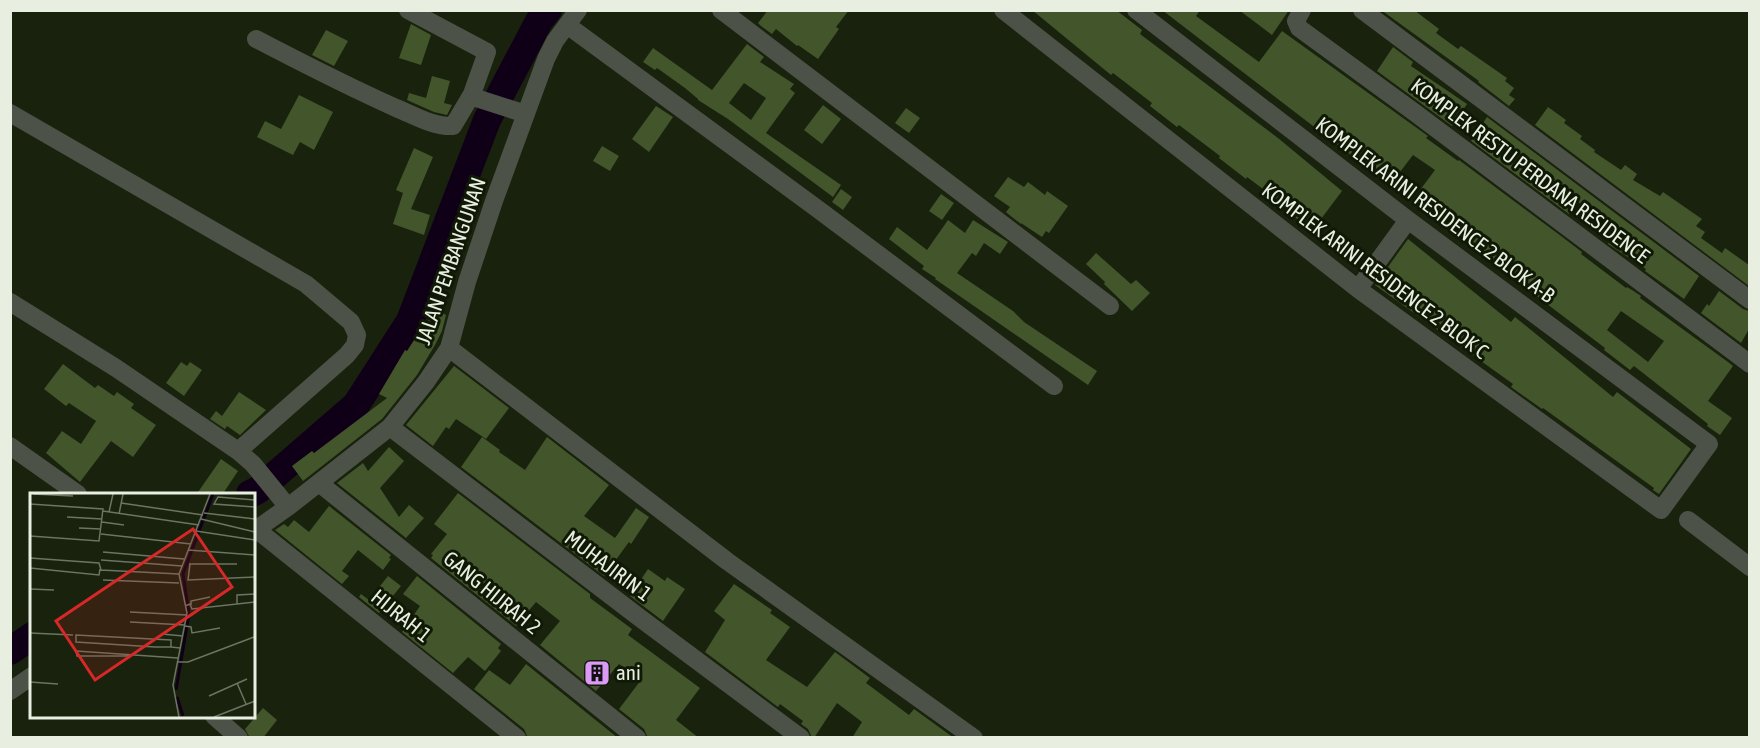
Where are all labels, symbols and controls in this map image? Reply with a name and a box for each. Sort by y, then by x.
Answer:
street label: KOMPLEK RESTU PERDANA RESIDENCE [1407,73,1654,268]
street label: KOMPLEK ARINI RESIDENCE 2 BLOK A-B [1312,112,1560,307]
street label: JALAN PEMBANGUNAN [410,174,490,347]
street label: KOMPLEK ARINI RESIDENCE 2 BLOK C [1258,177,1494,363]
inset map [30,493,255,718]
street label: MUHAJIRIN 1 [561,525,657,605]
street label: GANG HIJRAH 2 [439,546,546,639]
street label: HIJRAH 1 [367,584,436,647]
building icon: ani [582,658,612,688]
place label: ani [616,660,641,684]

